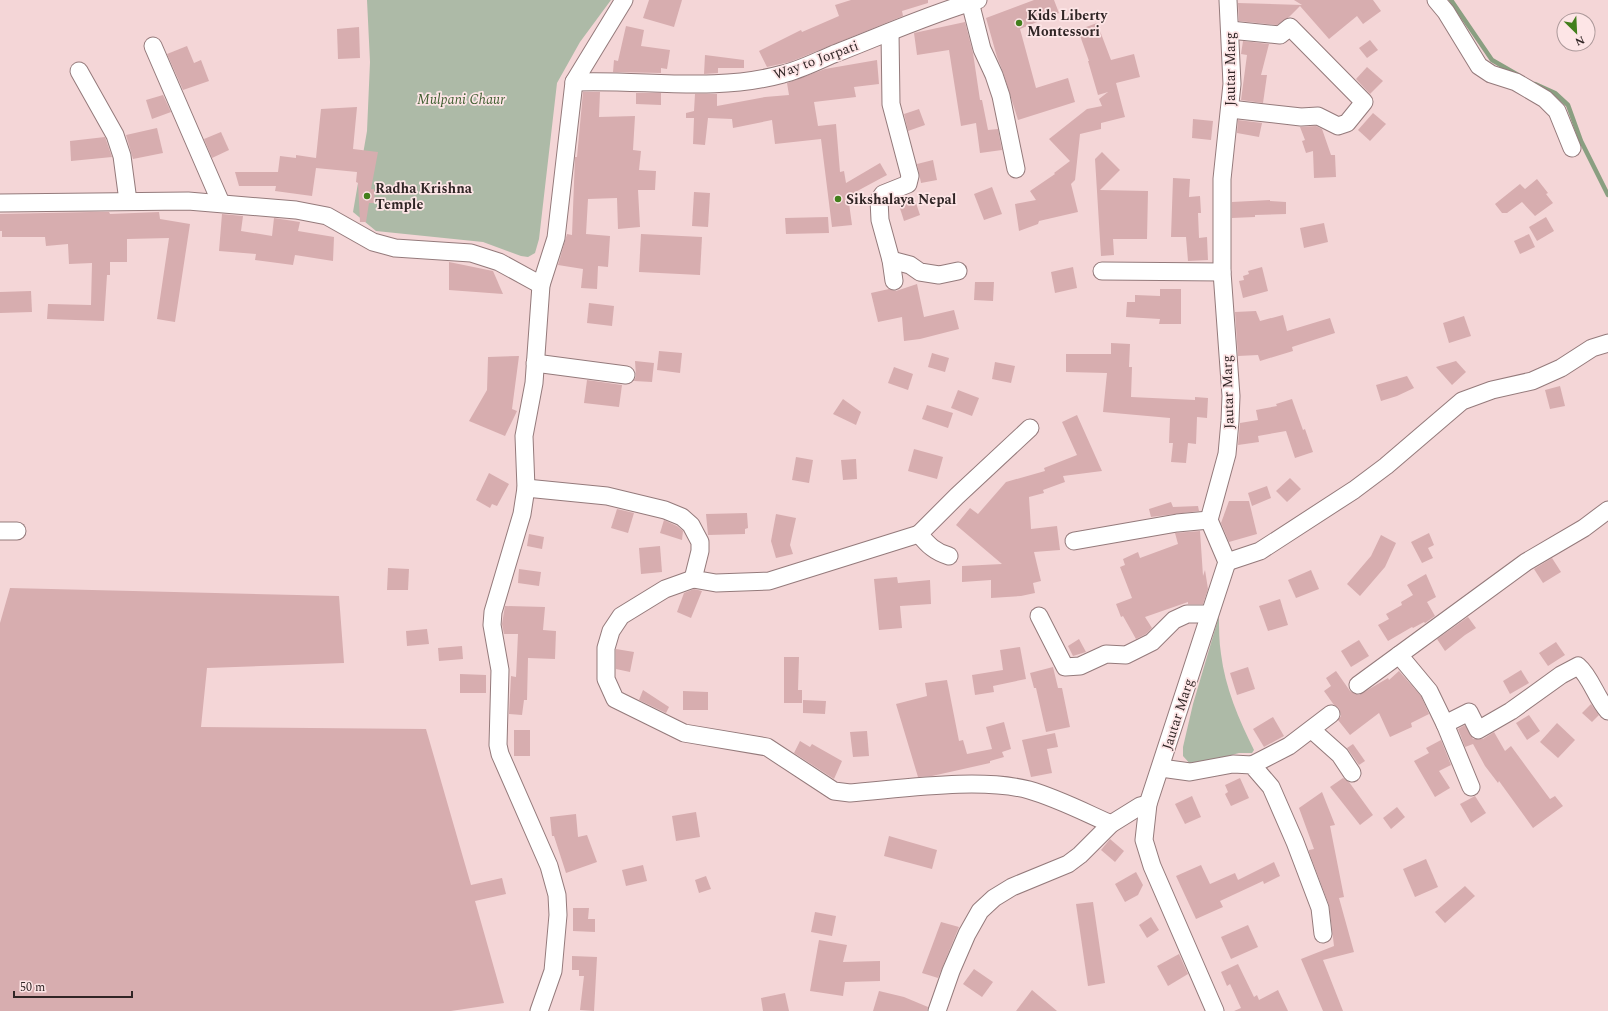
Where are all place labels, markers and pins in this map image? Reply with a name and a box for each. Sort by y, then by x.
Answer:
place label: Kids Liberty Montessori [1027,5,1109,42]
marker: Kids Liberty Montessori [1014,18,1024,28]
place label: Radha Krishna Temple [375,178,473,215]
place label: Sikshalaya Nepal [846,189,957,210]
marker: Radha Krishna Temple [362,191,372,201]
marker: Sikshalaya Nepal [833,194,843,204]

